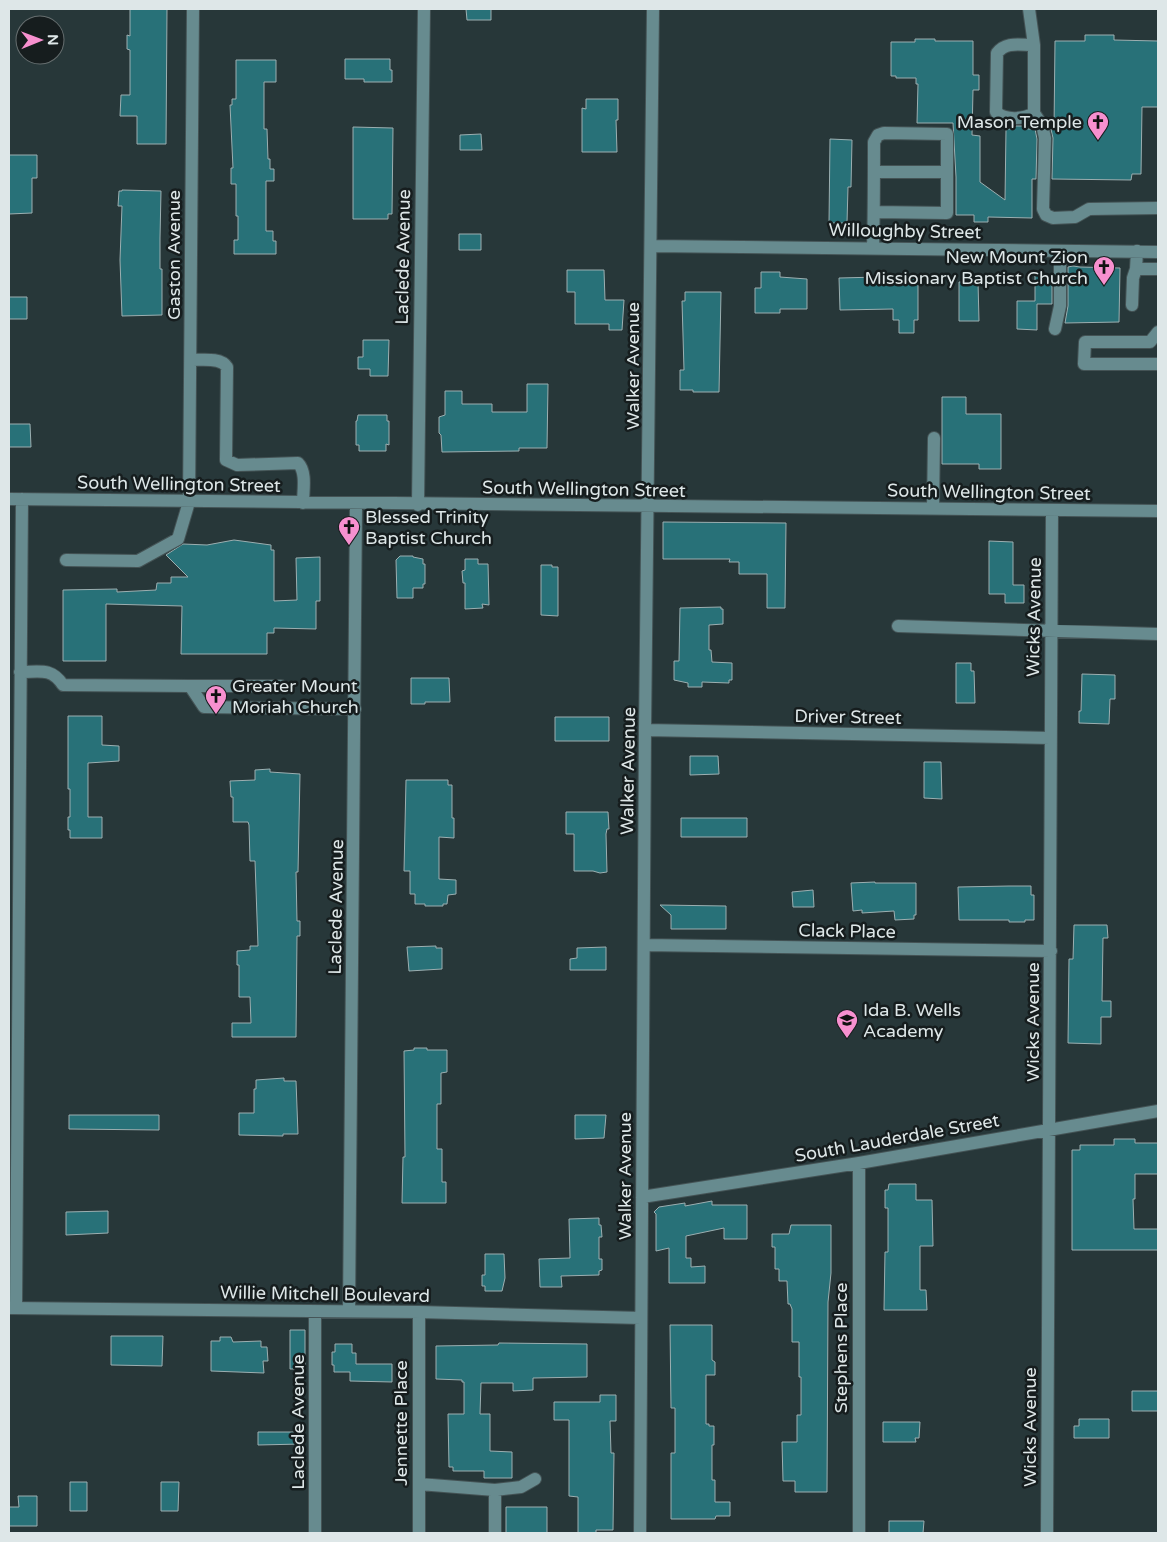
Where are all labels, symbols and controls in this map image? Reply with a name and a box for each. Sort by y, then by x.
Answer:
north arrow [15,15,65,65]
text: N [44,34,61,46]
church icon: Mason Temple [1086,110,1110,141]
place label: Mason Temple [957,111,1082,133]
street label: Laclede Avenue [391,189,415,325]
street label: Gaston Avenue [163,190,185,320]
street label: Willoughby Street [828,219,982,243]
place label: New Mount Zion Missionary Baptist Church [864,246,1088,289]
church icon: New Mount Zion Missionary Baptist Church [1092,255,1116,286]
street label: Walker Avenue [622,302,644,430]
street label: South Wellington Street [77,471,281,497]
street label: South Wellington Street [482,476,686,502]
street label: South Wellington Street [887,479,1091,505]
place label: Blessed Trinity Baptist Church [365,506,492,549]
church icon: Blessed Trinity Baptist Church [337,515,361,546]
street label: Wicks Avenue [1022,557,1046,677]
place label: Greater Mount Moriah Church [232,675,359,718]
church icon: Greater Mount Moriah Church [204,684,228,715]
street label: Driver Street [794,705,902,729]
street label: Walker Avenue [616,707,640,835]
street label: Laclede Avenue [324,839,348,975]
street label: Clack Place [798,919,896,943]
street label: Wicks Avenue [1022,962,1044,1082]
place label: Ida B. Wells Academy [863,999,961,1042]
school or university icon: Ida B. Wells Academy [835,1008,859,1039]
street label: South Lauderdale Street [793,1109,1001,1167]
street label: Walker Avenue [614,1112,636,1240]
street label: Willie Mitchell Boulevard [220,1281,430,1307]
street label: Stephens Place [830,1283,852,1413]
street label: Laclede Avenue [287,1354,309,1490]
street label: Jennette Place [390,1360,412,1486]
street label: Wicks Avenue [1019,1367,1041,1487]

